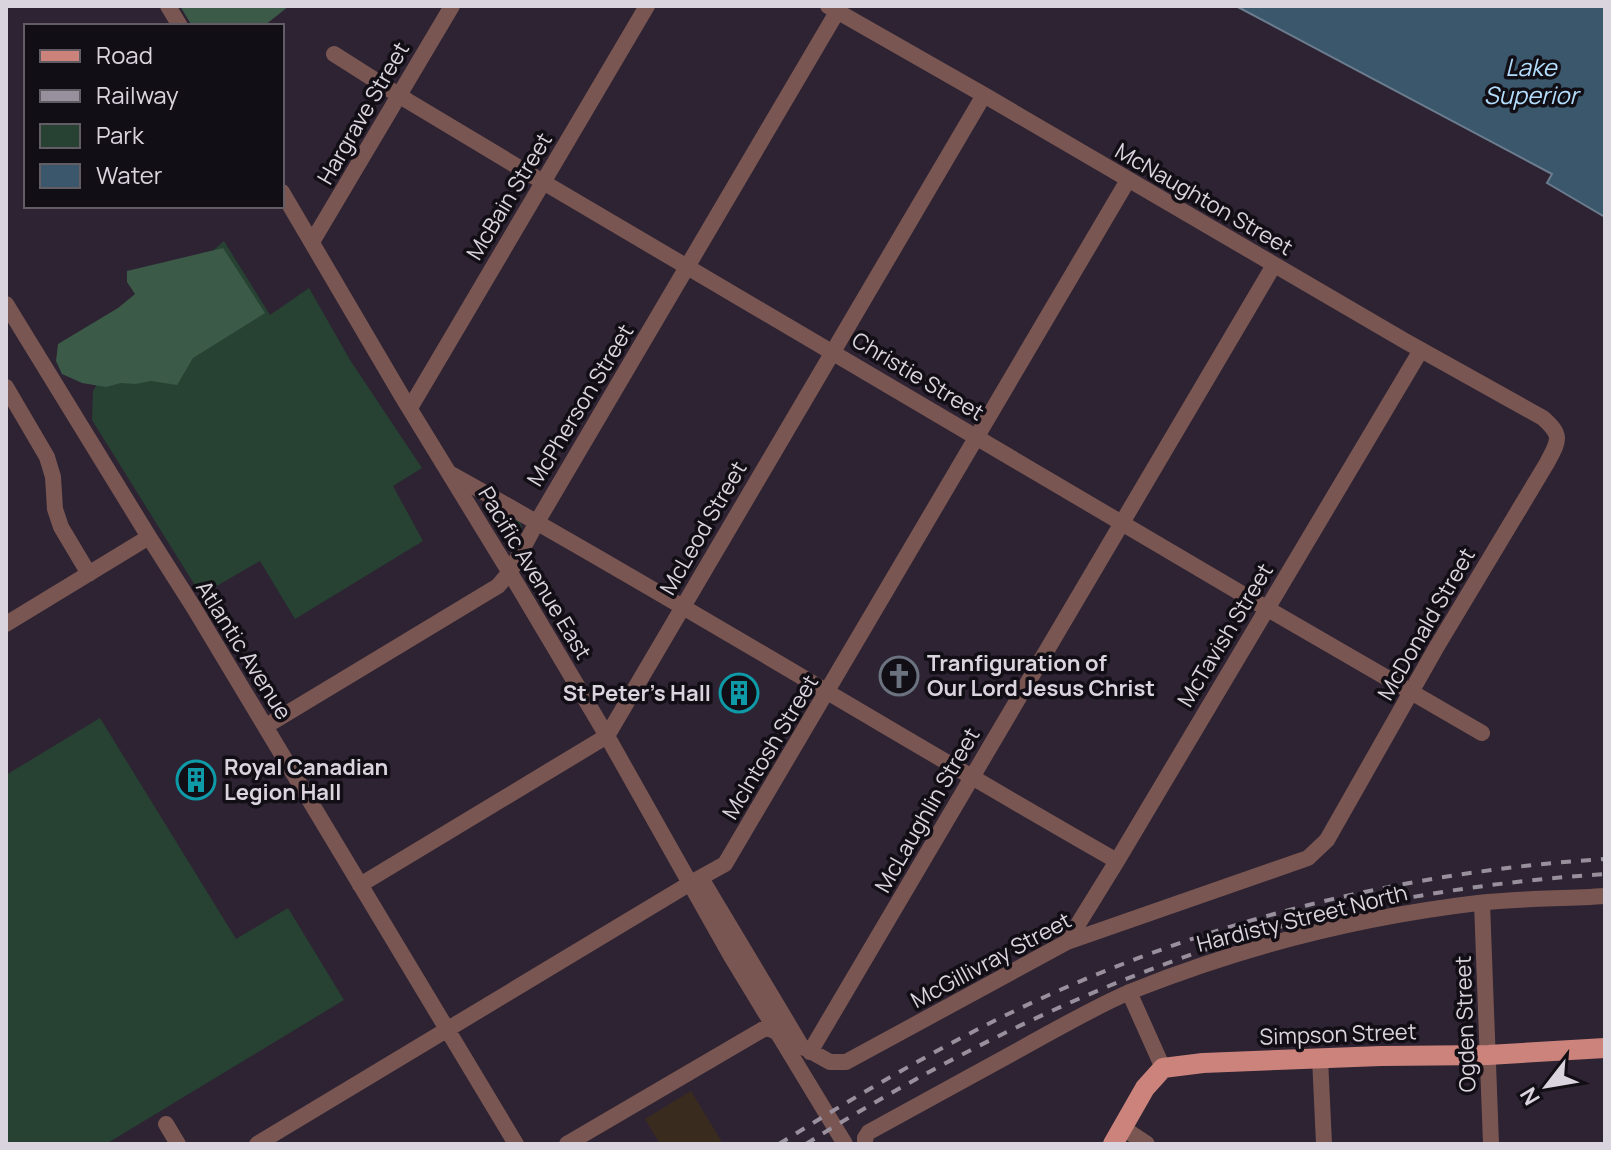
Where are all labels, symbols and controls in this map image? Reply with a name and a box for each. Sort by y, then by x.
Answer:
legend [24,24,284,208]
street label: Hargrave Street [310,36,416,190]
text: Road [96,38,153,71]
water label: Lake Superior [1484,50,1582,111]
text: Railway [96,78,179,111]
text: Park [96,118,145,151]
street label: McBain Street [459,127,559,265]
street label: McNaughton Street [1110,136,1299,262]
text: Water [96,158,163,191]
street label: McPherson Street [520,318,640,492]
street label: Christie Street [846,325,990,427]
street label: McLeod Street [653,455,754,600]
street label: Pacific Avenue East [471,481,599,665]
street label: McDonald Street [1370,542,1482,706]
street label: McTavish Street [1170,557,1280,712]
street label: Atlantic Avenue [189,575,299,725]
place label: Tranfiguration of Our Lord Jesus Christ [927,648,1155,703]
church icon: Tranfiguration of Our Lord Jesus Christ [878,655,920,697]
street label: McIntosh Street [715,669,825,825]
building icon: St Peter's Hall [718,672,760,714]
place label: St Peter's Hall [563,678,711,708]
street label: McLaughlin Street [868,722,986,898]
place label: Royal Canadian Legion Hall [224,752,388,807]
building icon: Royal Canadian Legion Hall [175,759,217,801]
street label: Hardisty Street North [1194,877,1410,959]
street label: McGillivray Street [906,905,1077,1015]
street label: Ogden Street [1448,955,1482,1093]
street label: Simpson Street [1259,1016,1417,1052]
north arrow [1507,1046,1587,1126]
text: N [1513,1082,1547,1111]

